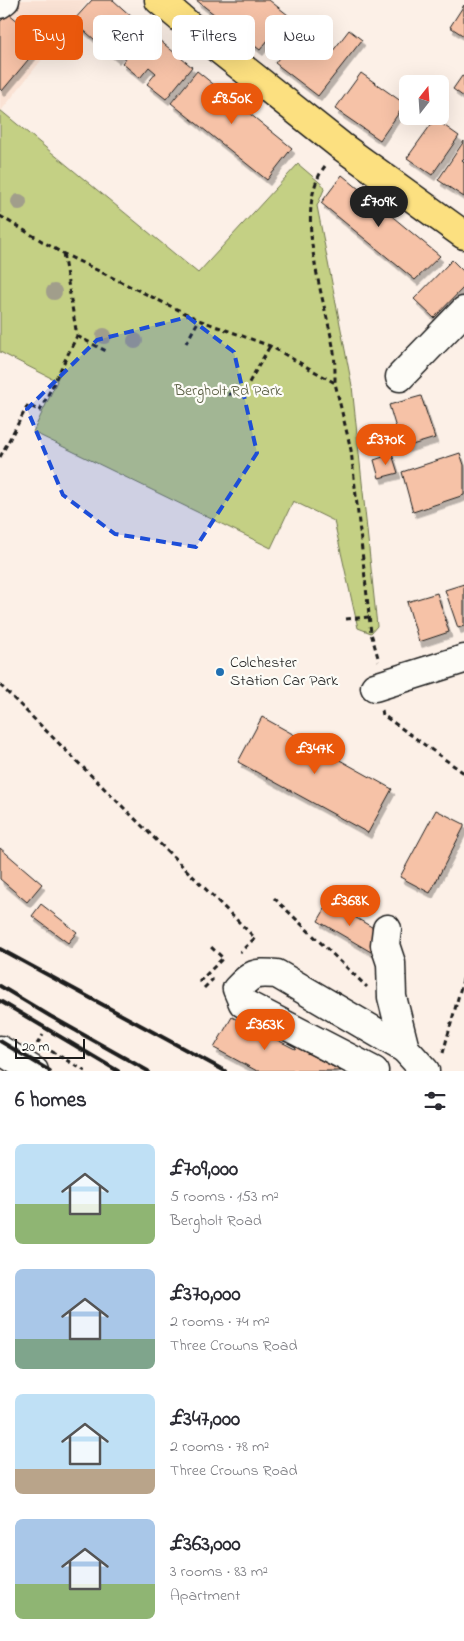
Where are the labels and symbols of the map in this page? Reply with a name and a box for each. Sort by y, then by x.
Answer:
north arrow [399,75,449,125]
pin: £850K [197,82,267,125]
pin: £709K [344,186,414,228]
park label: Bergholt Rd Park [173,379,283,403]
pin: £370K [351,424,421,466]
place label: Colchester Station Car Park [230,651,339,693]
marker: Colchester Station Car Park [214,666,226,678]
pin: £347K [280,732,350,775]
pin: £368K [315,884,385,927]
pin: £363K [230,1008,300,1051]
scale bar [15,1036,85,1059]

